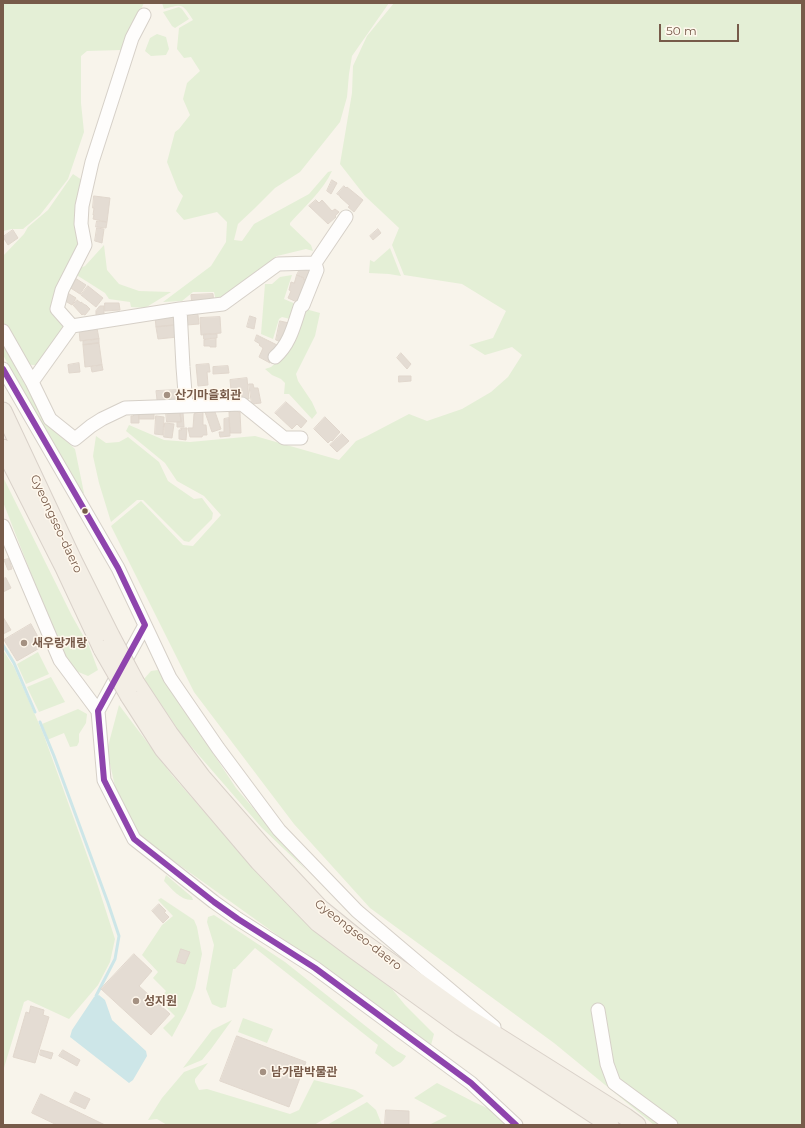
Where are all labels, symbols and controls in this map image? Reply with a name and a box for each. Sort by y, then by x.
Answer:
scale bar [661,16,741,42]
text: 50 m [666,23,697,38]
place label: 산기마을회관 [175,388,241,402]
marker: 산기마을회관 [162,390,172,400]
street label: Gyeongseo-daero [27,473,85,575]
unlabelled marker [80,506,90,516]
place label: 새우랑개랑 [32,636,87,650]
marker: 새우랑개랑 [19,638,29,648]
street label: Gyeongseo-daero [311,896,405,974]
place label: 성지원 [144,994,177,1008]
marker: 성지원 [131,996,141,1006]
place label: 남가람박물관 [271,1065,337,1079]
marker: 남가람박물관 [258,1067,268,1077]

